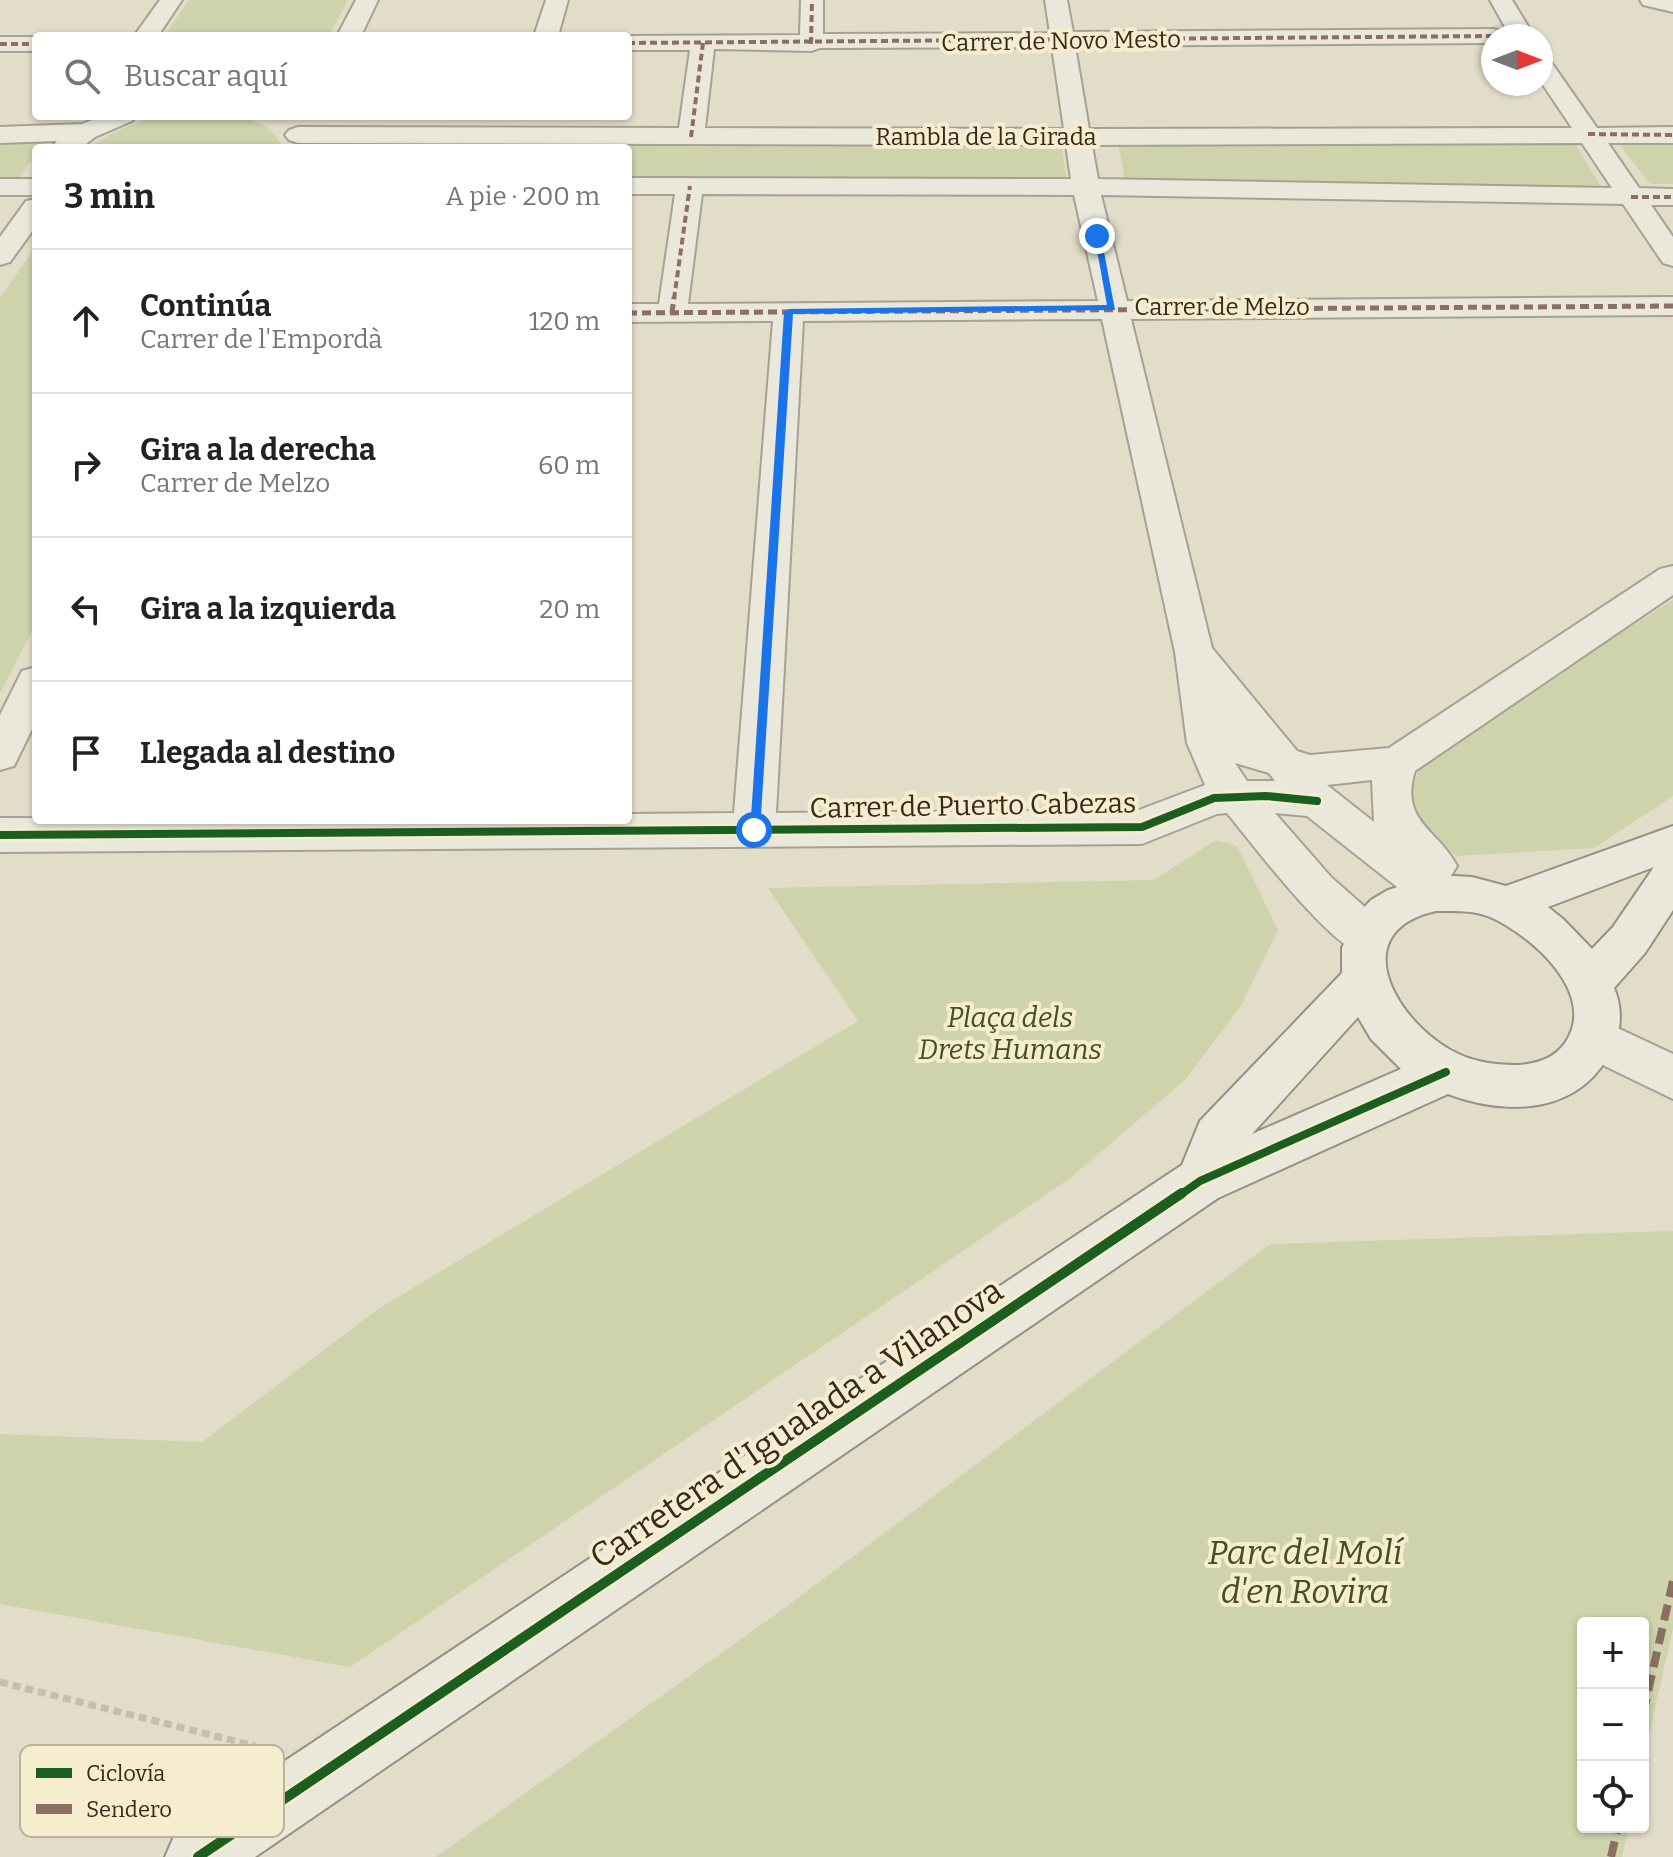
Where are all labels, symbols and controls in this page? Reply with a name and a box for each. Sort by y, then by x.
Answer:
north arrow [1481,24,1553,96]
street label: Carrer de Novo Mesto [941,25,1181,57]
search box [32,32,632,120]
icon: search [60,54,104,98]
text: Buscar aquí [124,58,288,94]
street label: Rambla de la Girada [875,123,1097,151]
text: 3 min [64,176,155,217]
text: A pie · 200 m [446,181,600,212]
route end [1079,218,1115,254]
text: Continúa [140,288,271,324]
street label: Carrer de Melzo [1134,293,1310,321]
icon: ahead [64,299,108,343]
text: 120 m [529,306,600,337]
text: Carrer de l'Empordà [140,324,383,355]
text: Gira a la derecha [140,432,376,468]
icon: right [64,443,108,487]
text: 60 m [538,450,600,481]
text: Carrer de Melzo [140,468,330,499]
icon: left [64,587,108,631]
text: Gira a la izquierda [140,591,396,627]
text: 20 m [539,594,600,625]
icon: arrive [64,731,108,775]
text: Llegada al destino [140,735,395,771]
street label: Carrer de Puerto Cabezas [809,786,1137,825]
route start [736,812,772,848]
park label: Plaça dels Drets Humans [918,1001,1102,1066]
street label: Carretera d'Igualada a Vilanova [582,1270,1011,1577]
park label: Parc del Molí d'en Rovira [1208,1532,1405,1612]
map controls [1577,1617,1649,1833]
button: + [1577,1617,1649,1689]
button: − [1577,1689,1649,1761]
legend [20,1745,284,1837]
text: Ciclovía [86,1760,165,1787]
button: locate [1577,1761,1649,1833]
text: Sendero [86,1796,172,1823]

